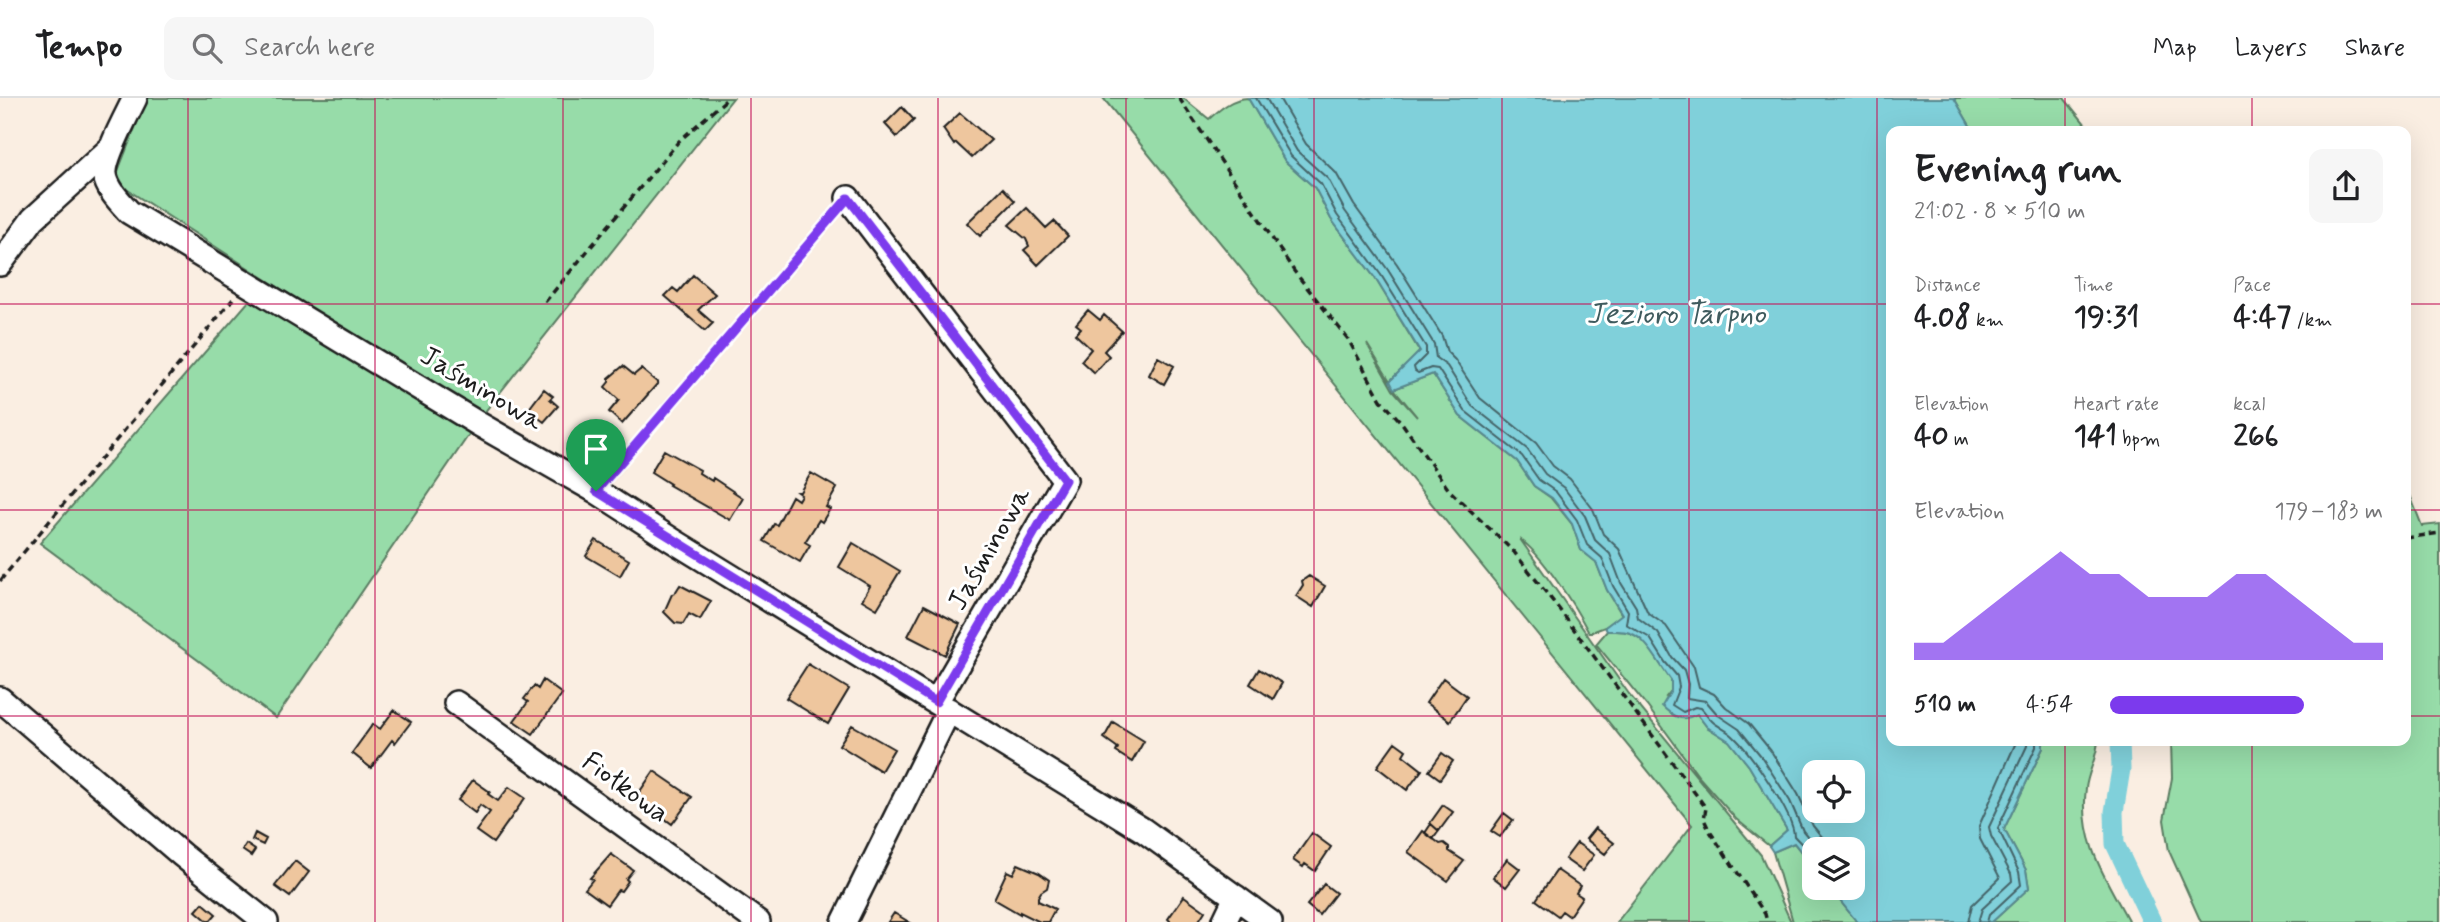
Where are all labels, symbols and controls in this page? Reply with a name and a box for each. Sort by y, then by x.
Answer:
search box [164,17,654,80]
text: Tempo [35,26,122,70]
icon: search [188,29,226,67]
text: Search here [244,31,375,65]
text: Map [2153,33,2197,64]
text: Layers [2235,33,2307,64]
text: Share [2345,33,2405,64]
text: Evening run [1914,146,2121,195]
button: share [2309,149,2383,223]
text: 21:02 · 8 × 510 m [1914,197,2086,227]
text: Distance [1914,273,1981,298]
text: Time [2074,273,2113,298]
text: Pace [2233,273,2271,298]
water label: Jezioro Tarpno [1586,295,1766,334]
text: 4.08 [1914,298,1971,337]
text: 19:31 [2074,298,2139,337]
text: 4:47 [2233,298,2291,337]
text: km [1971,308,2004,333]
text: /km [2291,308,2333,333]
street label: Jaśminowa [413,338,549,440]
text: Elevation [1914,392,1989,417]
text: Heart rate [2074,392,2159,417]
text: kcal [2233,392,2265,417]
text: 40 [1914,417,1949,456]
text: 141 [2074,417,2117,456]
text: 266 [2233,417,2279,456]
pin [566,419,626,491]
text: m [1949,427,1969,452]
text: bpm [2117,427,2160,452]
icon: arrive [577,430,615,468]
street label: Jaśminowa [940,480,1040,618]
text: Elevation [1914,497,2005,527]
text: 179–183 m [2275,497,2383,527]
text: 510 m [1914,690,1976,720]
text: 4:54 [2026,690,2073,720]
street label: Fiołkowa [574,744,676,832]
map controls [1802,760,1865,900]
button: locate [1802,760,1865,823]
button: layers [1802,837,1865,900]

